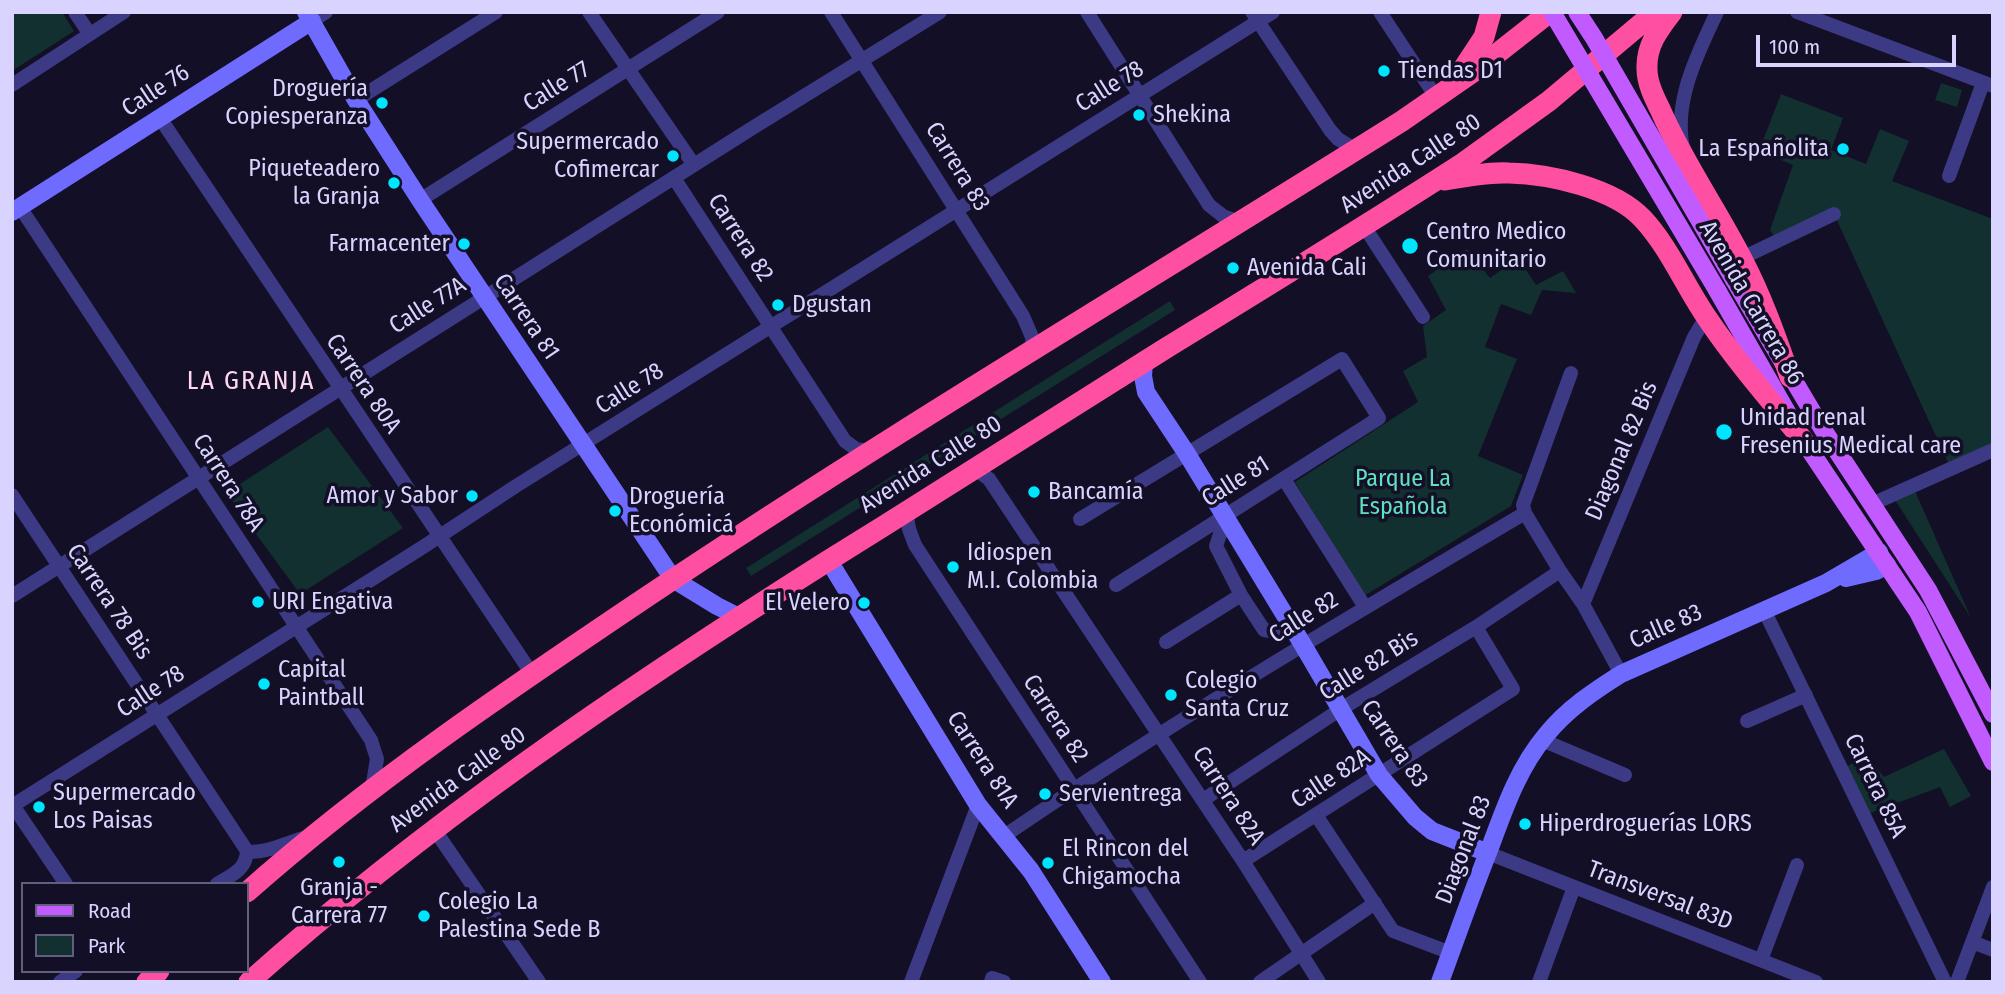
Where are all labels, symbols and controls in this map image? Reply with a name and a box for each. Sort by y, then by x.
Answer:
scale bar [1760,21,1960,65]
text: 100 m [1769,34,1820,60]
street label: Calle 77 [518,55,596,119]
street label: Calle 78 [1071,55,1149,119]
place label: Tiendas D1 [1398,57,1503,85]
street label: Calle 76 [117,59,195,123]
marker: Tiendas D1 [1376,63,1392,79]
place label: Droguería Copiesperanza [225,75,368,131]
marker: Droguería Copiesperanza [374,95,390,111]
place label: Shekina [1153,101,1231,129]
marker: Shekina [1131,107,1147,123]
street label: Avenida Calle 80 [1335,108,1487,220]
street label: Carrera 83 [918,117,996,217]
place label: Supermercado Cofimercar [516,128,659,184]
place label: La Españolita [1698,135,1829,163]
marker: La Españolita [1835,141,1851,157]
marker: Supermercado Cofimercar [665,148,681,164]
place label: Piqueteadero la Granja [248,155,380,211]
marker: Piqueteadero la Granja [386,175,402,191]
street label: Carrera 82 [701,189,779,287]
street label: Avenida Carrera 86 [1692,216,1810,390]
place label: Centro Medico Comunitario [1426,218,1566,274]
place label: Farmacenter [329,230,450,258]
marker: Farmacenter [456,236,472,252]
marker: Centro Medico Comunitario [1400,236,1420,256]
place label: Avenida Cali [1247,254,1367,282]
marker: Avenida Cali [1225,260,1241,276]
street label: Carrera 81 [487,269,565,365]
street label: Calle 77A [384,271,472,341]
place label: Dgustan [792,291,872,319]
marker: Dgustan [770,297,786,313]
street label: Carrera 80A [319,329,407,439]
street label: Calle 78 [591,357,669,421]
district label: LA GRANJA [188,366,314,398]
street label: Diagonal 82 Bis [1580,377,1664,525]
place label: Unidad renal Fresenius Medical care [1740,404,1961,460]
street label: Avenida Calle 80 [855,410,1007,520]
marker: Unidad renal Fresenius Medical care [1714,422,1734,442]
street label: Carrera 78A [186,429,270,537]
street label: Calle 81 [1197,450,1275,514]
park label: Parque La Española [1355,465,1451,521]
place label: Bancamía [1048,478,1144,506]
place label: Amor y Sabor [327,482,458,510]
place label: Droguería Económicá [629,483,734,539]
marker: Bancamía [1026,484,1042,500]
marker: Amor y Sabor [464,488,480,504]
marker: Droguería Económicá [607,503,623,519]
street label: Carrera 78 Bis [60,539,158,665]
place label: Idiospen M.I. Colombia [967,539,1098,595]
marker: Idiospen M.I. Colombia [945,559,961,575]
street label: Calle 82 [1264,586,1344,650]
place label: URI Engativa [272,588,393,616]
place label: El Velero [765,589,850,617]
marker: URI Engativa [250,594,266,610]
marker: El Velero [856,595,872,611]
street label: Calle 83 [1625,598,1707,656]
street label: Calle 82 Bis [1314,624,1424,708]
place label: Capital Paintball [278,656,364,712]
street label: Calle 78 [112,660,190,724]
place label: Colegio Santa Cruz [1185,667,1289,723]
street label: Carrera 82 [1016,670,1094,768]
marker: Capital Paintball [256,676,272,692]
marker: Colegio Santa Cruz [1163,687,1179,703]
street label: Carrera 83 [1354,695,1434,793]
street label: Carrera 81A [940,706,1024,814]
street label: Avenida Calle 80 [384,721,532,839]
street label: Carrera 85A [1837,729,1913,843]
street label: Carrera 82A [1185,741,1271,851]
street label: Calle 82A [1286,743,1376,815]
place label: Supermercado Los Paisas [53,779,196,835]
place label: Servientrega [1059,780,1182,808]
marker: Servientrega [1037,786,1053,802]
street label: Diagonal 83 [1430,792,1498,908]
marker: Supermercado Los Paisas [31,799,47,815]
place label: Hiperdroguerías LORS [1539,810,1752,838]
marker: Hiperdroguerías LORS [1517,816,1533,832]
place label: El Rincon del Chigamocha [1062,835,1189,891]
marker: Granja - Carrera 77 [331,854,347,870]
marker: El Rincon del Chigamocha [1040,855,1056,871]
street label: Transversal 83D [1583,855,1737,937]
place label: Granja - Carrera 77 [291,874,387,930]
legend [21,882,248,973]
place label: Colegio La Palestina Sede B [438,888,600,944]
text: Road [88,898,132,924]
marker: Colegio La Palestina Sede B [416,908,432,924]
text: Park [88,933,125,959]

